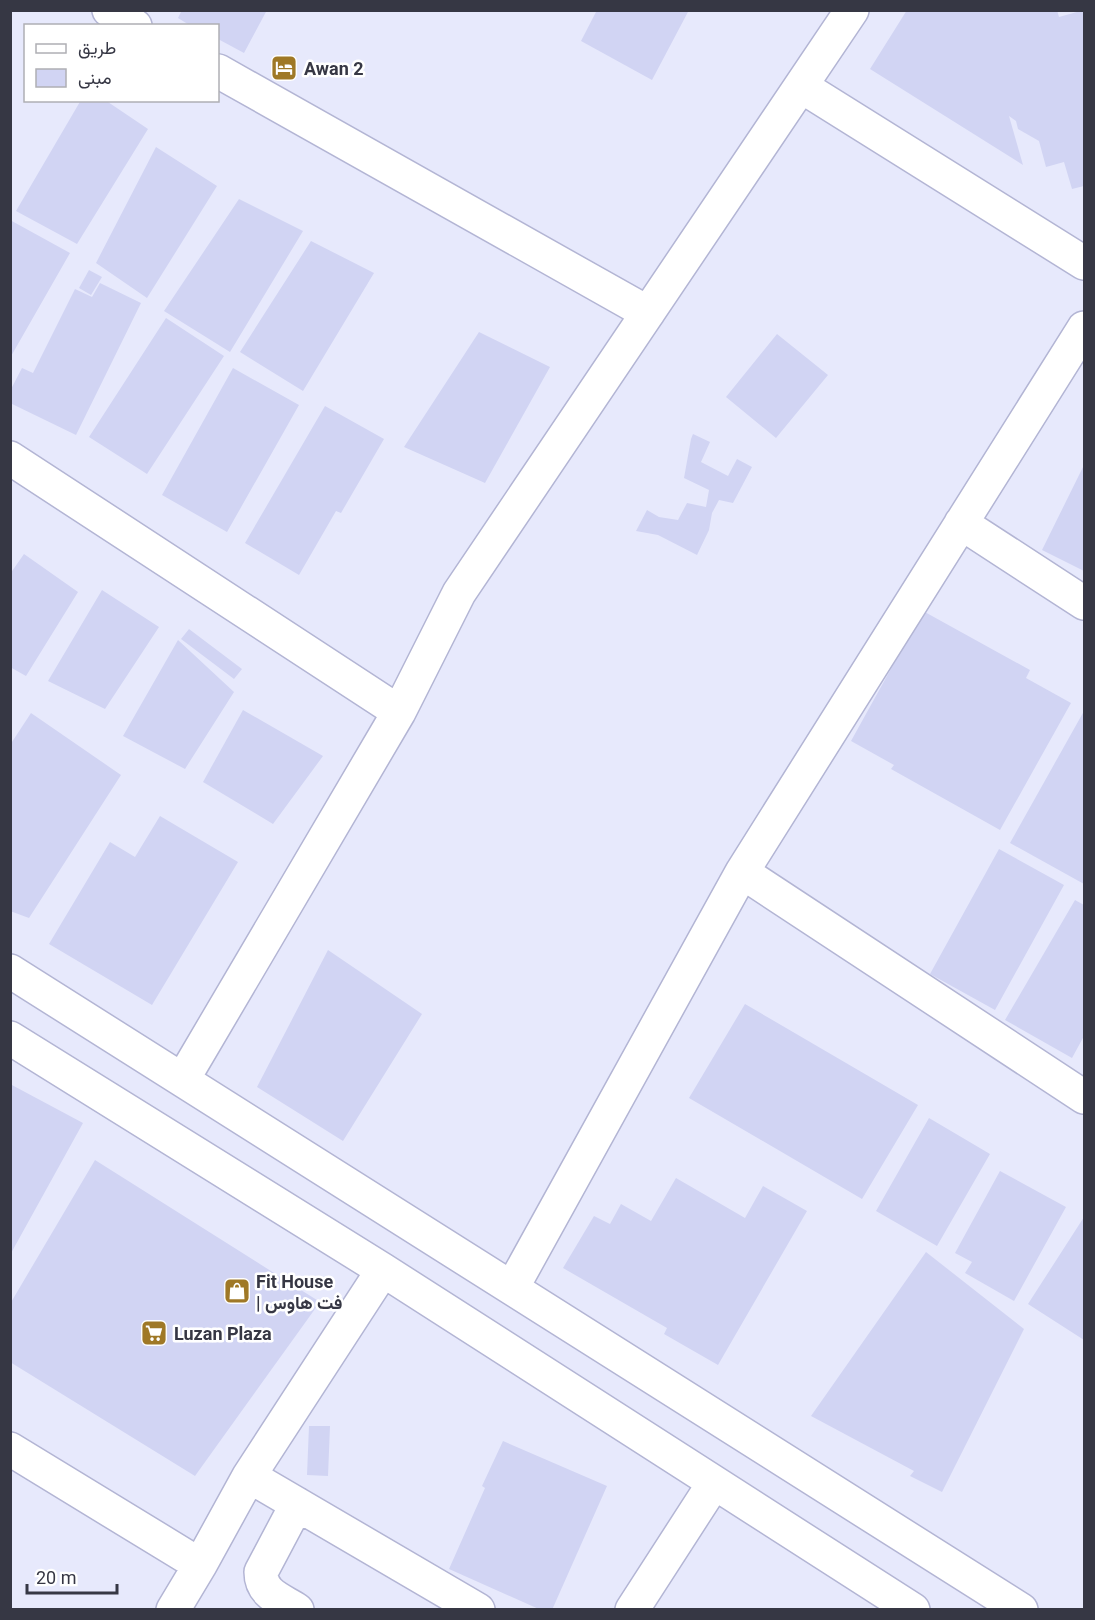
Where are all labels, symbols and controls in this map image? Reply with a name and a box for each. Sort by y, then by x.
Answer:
legend [24,24,219,102]
text: طريق [78,37,116,59]
hotel icon: Awan 2 [269,53,299,83]
place label: Awan 2 [304,58,364,79]
text: مبنى [78,67,112,89]
place label: Fit House | فت هاوس [256,1271,342,1314]
shop icon: Fit House | فت هاوس [222,1276,252,1306]
supermarket icon: Luzan Plaza [139,1318,169,1348]
place label: Luzan Plaza [174,1323,272,1344]
scale bar [27,1557,117,1595]
text: 20 m [36,1567,76,1588]

